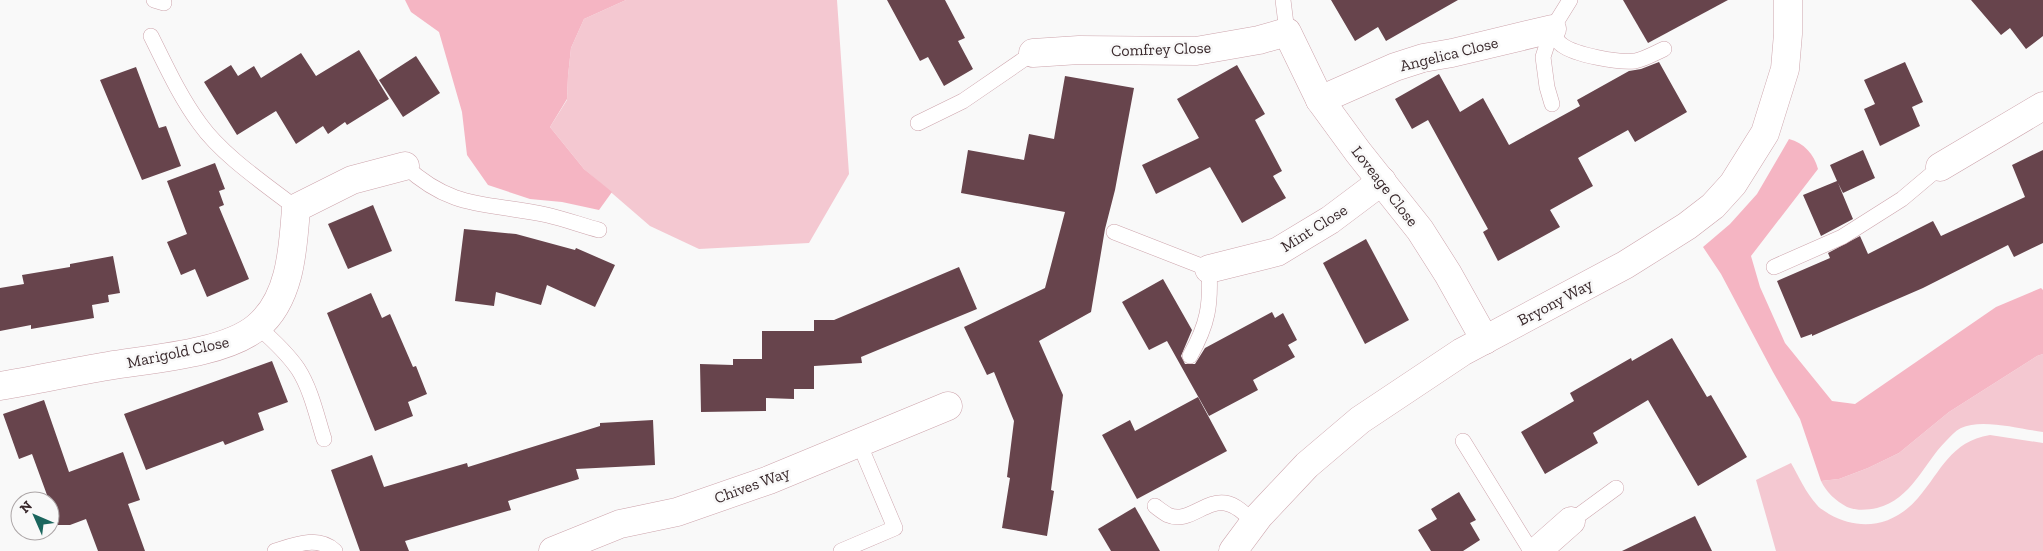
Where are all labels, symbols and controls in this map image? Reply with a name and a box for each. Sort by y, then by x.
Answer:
street label: Angelica Close [1398,33,1500,75]
street label: Comfrey Close [1111,38,1211,60]
street label: Loveage Close [1348,142,1422,230]
street label: Mint Close [1277,200,1351,256]
street label: Bryony Way [1514,274,1596,330]
street label: Marigold Close [125,332,231,372]
street label: Chives Way [712,462,793,507]
north arrow [10,491,60,541]
text: N [16,497,36,517]

